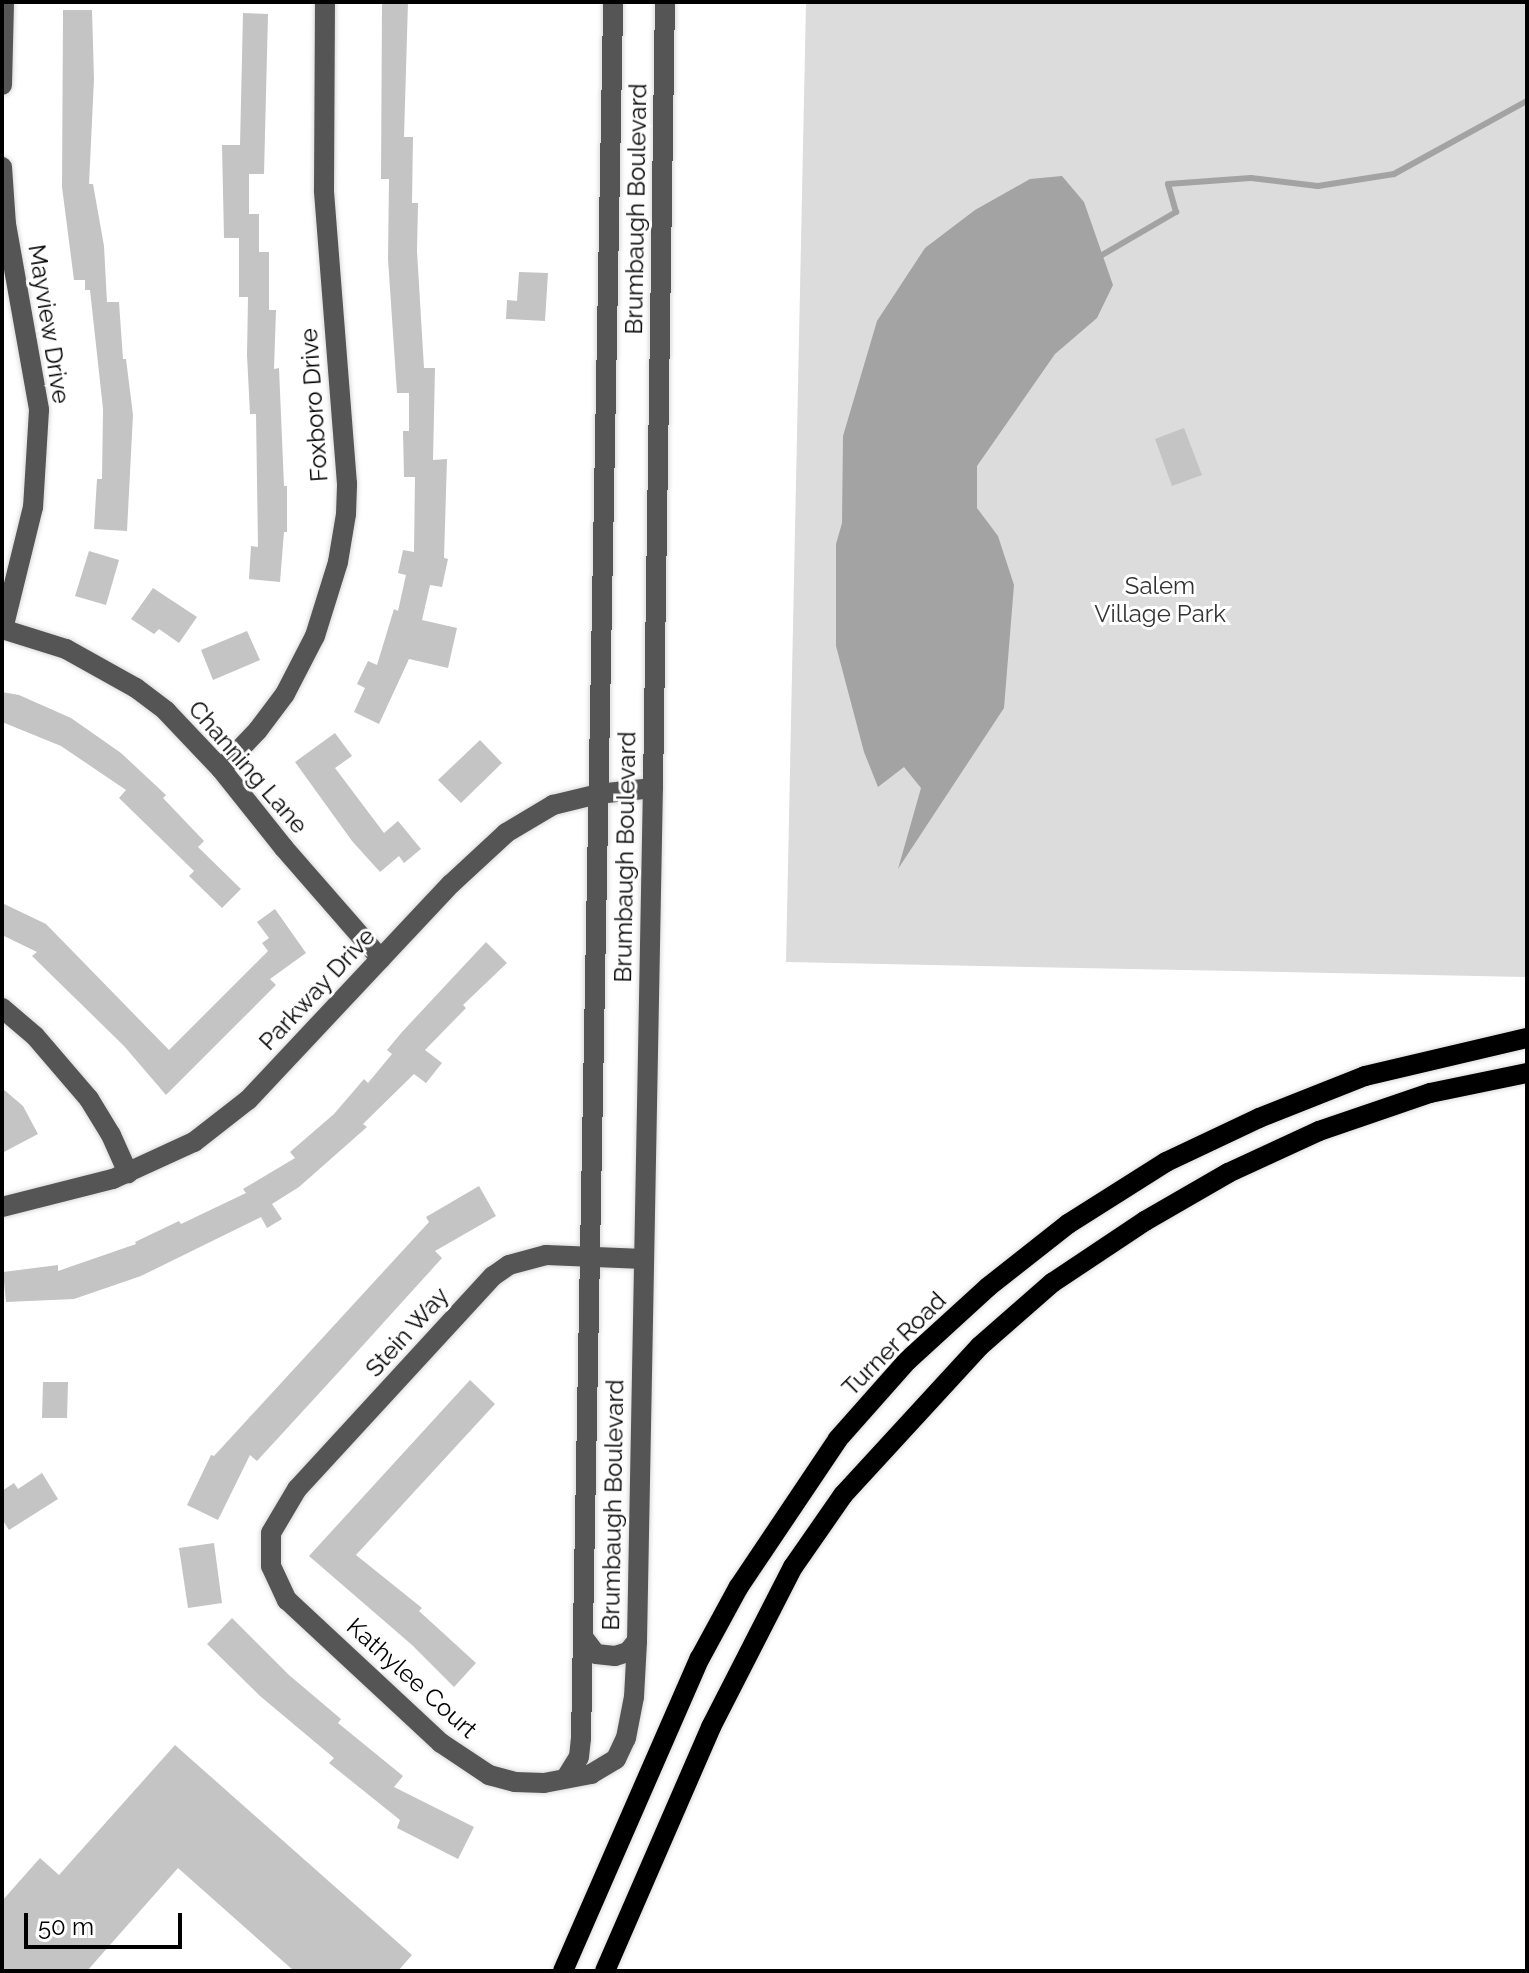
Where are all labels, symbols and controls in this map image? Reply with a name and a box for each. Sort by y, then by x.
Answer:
street label: Brumbaugh Boulevard [619,83,653,335]
street label: Mayview Drive [22,242,76,406]
street label: Foxboro Drive [294,327,334,483]
park label: Salem Village Park [1094,572,1226,628]
street label: Channing Lane [182,695,314,839]
street label: Brumbaugh Boulevard [608,731,642,983]
street label: Parkway Drive [253,922,381,1056]
street label: Stein Way [359,1281,455,1383]
street label: Turner Road [836,1286,952,1402]
street label: Brumbaugh Boulevard [596,1379,630,1631]
street label: Kathylee Court [341,1612,483,1744]
scale bar [28,1897,186,1947]
text: 50 m [38,1912,94,1941]

